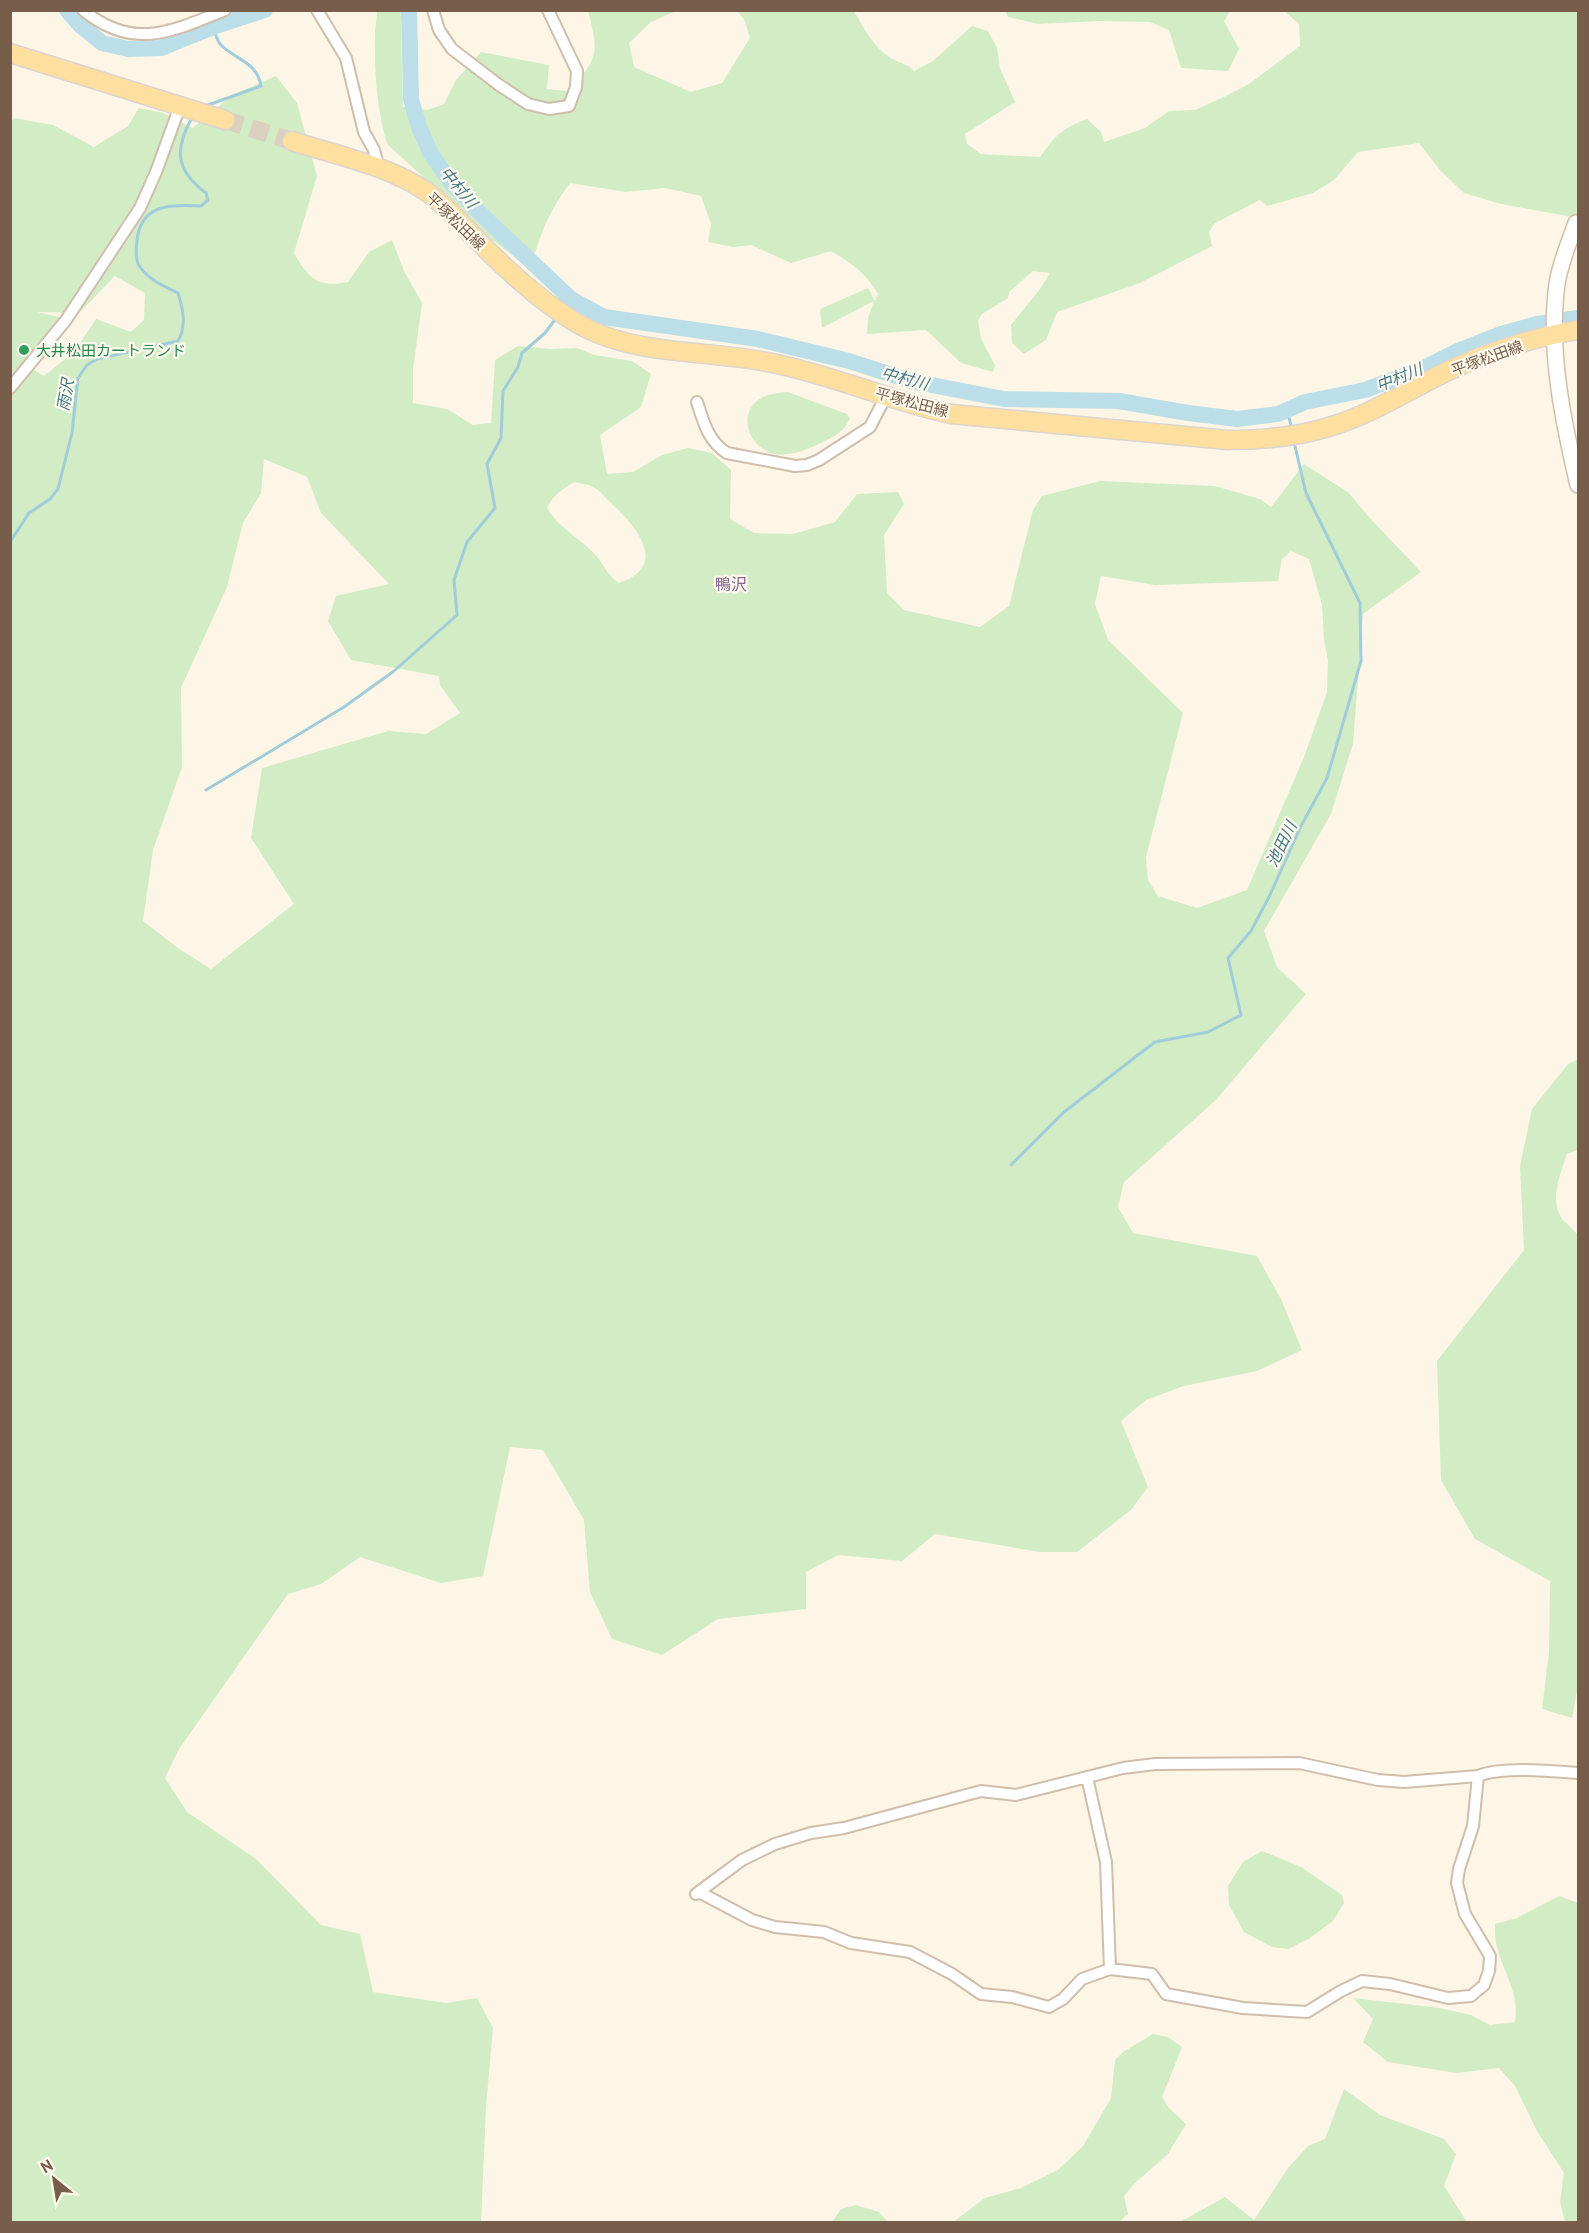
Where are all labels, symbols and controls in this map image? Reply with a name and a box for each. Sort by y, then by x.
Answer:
water label: 中村川 [436,162,483,213]
street label: 平塚松田線 [422,188,490,254]
street label: 平塚松田線 [1449,336,1525,380]
place label: 大井松田カートランド [36,341,186,360]
marker: 大井松田カートランド [17,343,31,357]
water label: 中村川 [1373,358,1427,395]
water label: 中村川 [879,362,933,394]
water label: 雨沢 [52,376,78,413]
street label: 平塚松田線 [873,383,951,421]
district label: 鴨沢 [715,574,747,594]
water label: 池田川 [1261,816,1301,870]
north arrow [24,2149,84,2209]
text: N [37,2155,56,2177]

